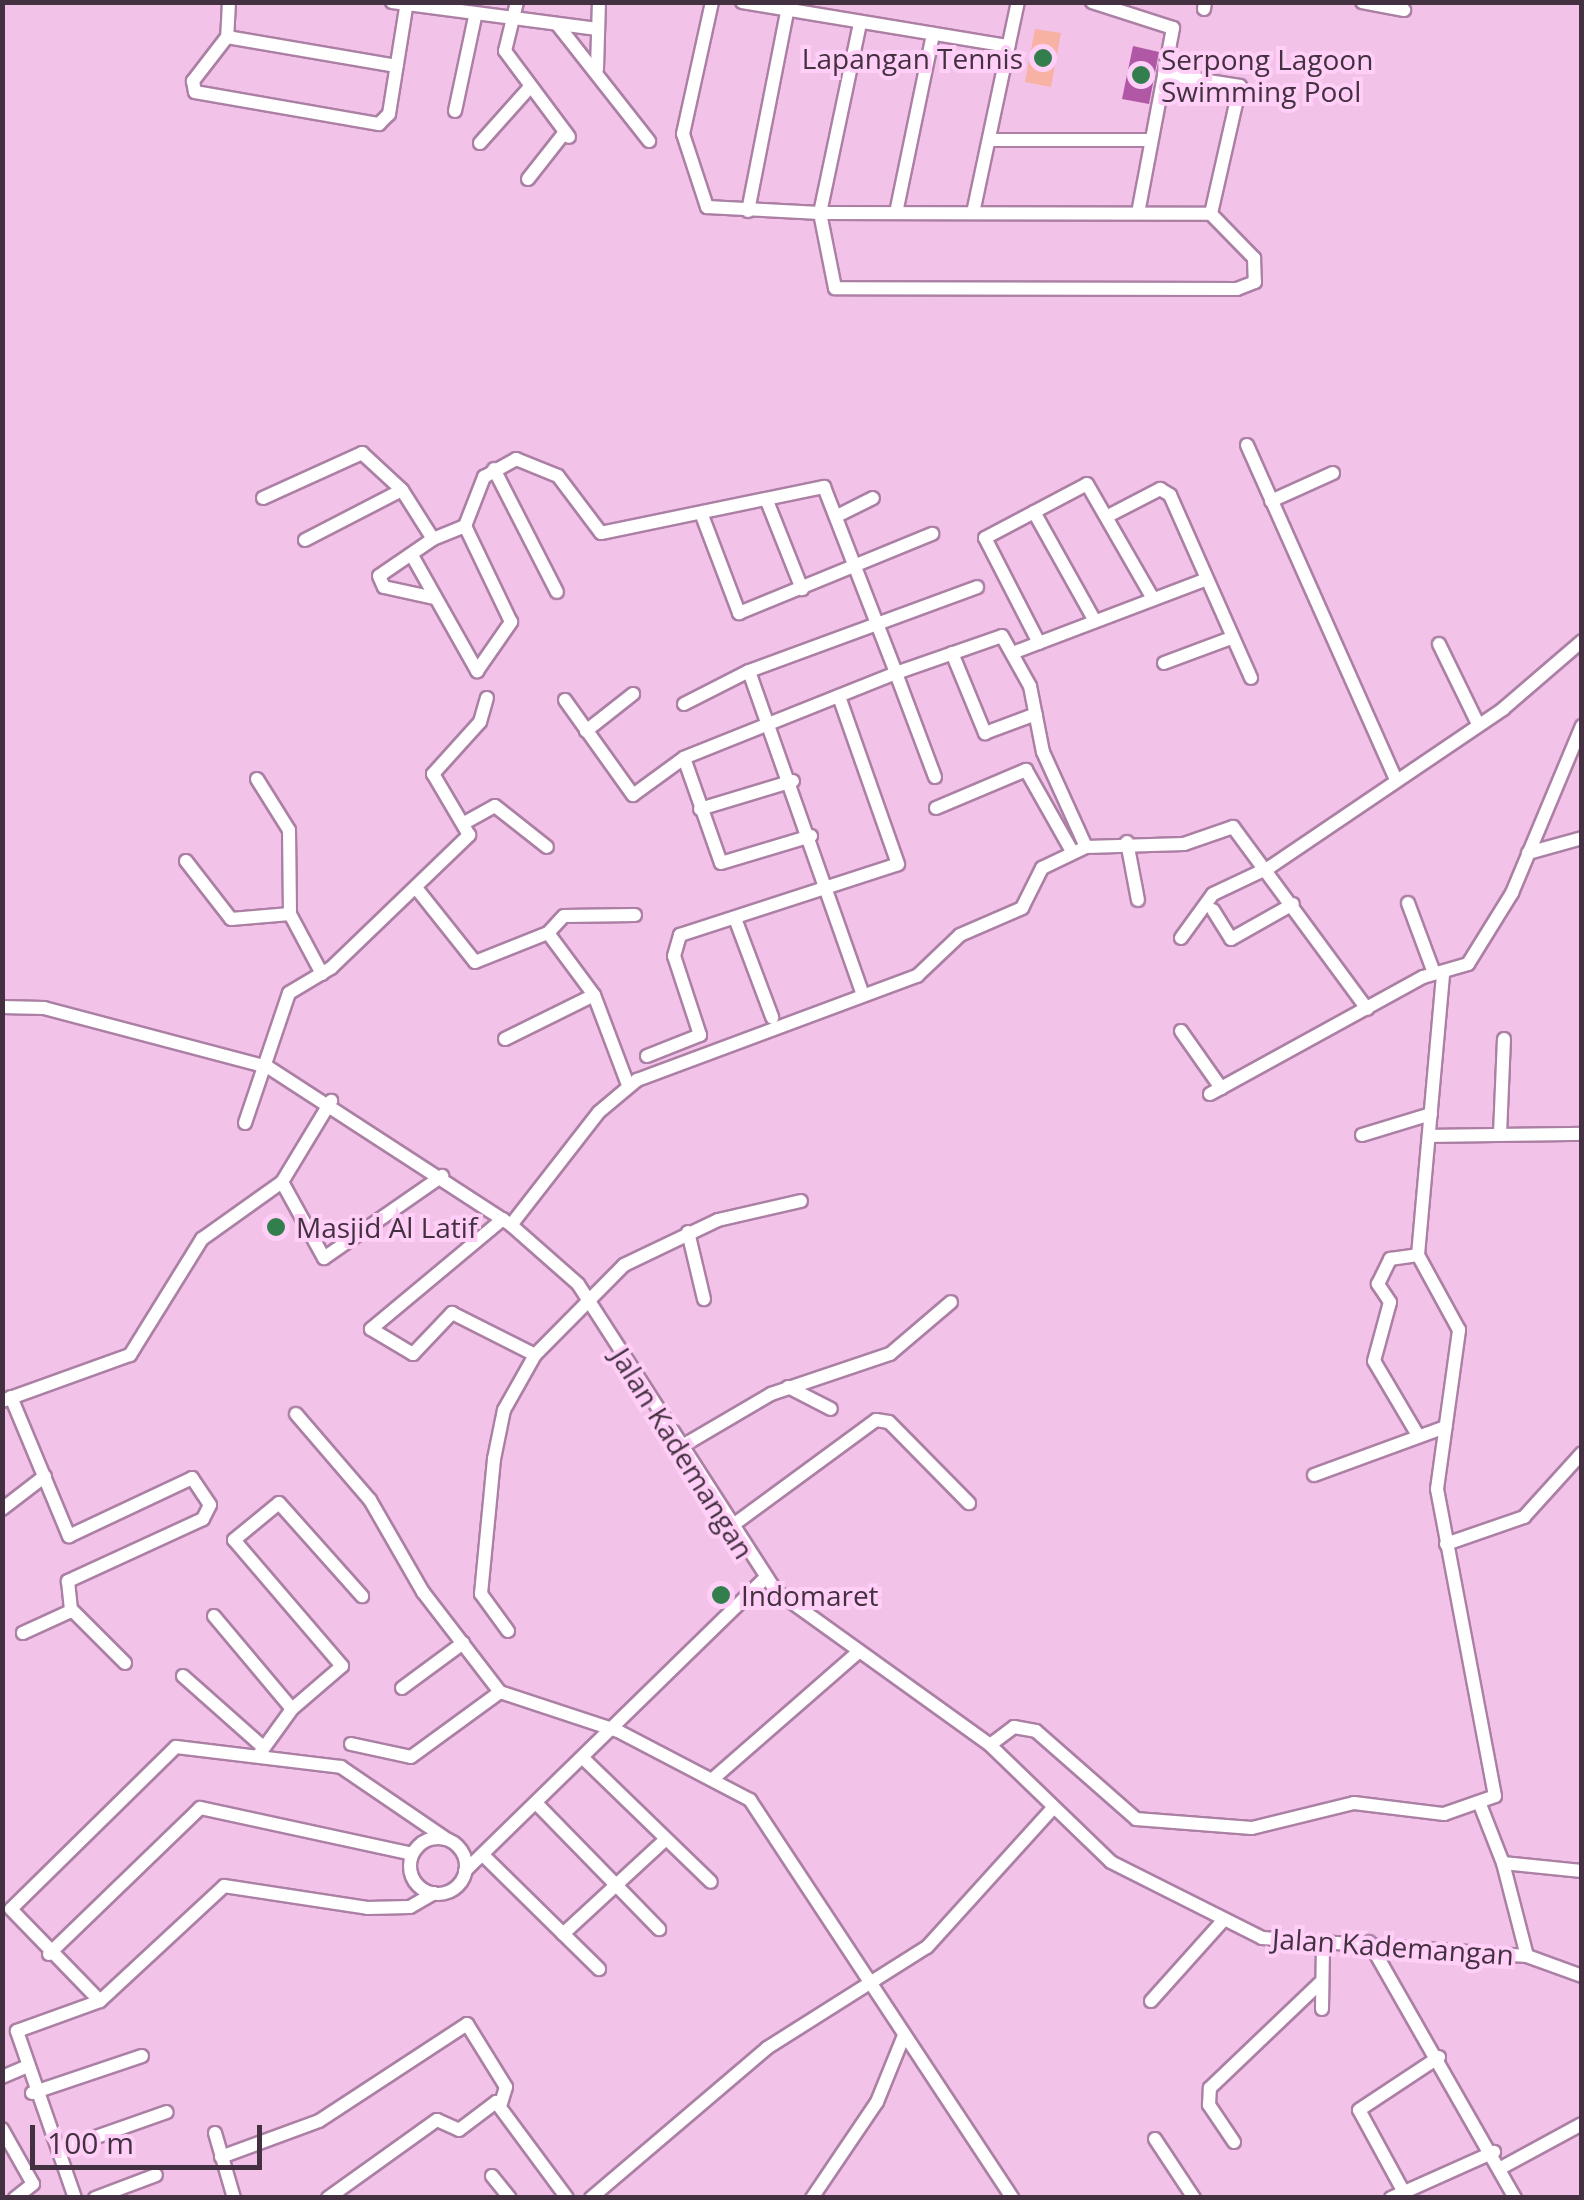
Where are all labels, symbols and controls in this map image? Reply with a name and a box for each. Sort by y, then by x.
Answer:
place label: Lapangan Tennis [802,41,1023,75]
place label: Serpong Lagoon Swimming Pool [1161,42,1373,108]
marker: Lapangan Tennis [1032,47,1054,69]
marker: Serpong Lagoon Swimming Pool [1130,64,1152,86]
place label: Masjid Al Latif [296,1210,477,1244]
marker: Masjid Al Latif [265,1216,287,1238]
street label: Jalan Kademangan [605,1341,761,1565]
place label: Indomaret [741,1578,879,1612]
marker: Indomaret [710,1584,732,1606]
street label: Jalan Kademangan [1271,1921,1515,1971]
scale bar [35,2105,268,2167]
text: 100 m [47,2122,134,2163]

